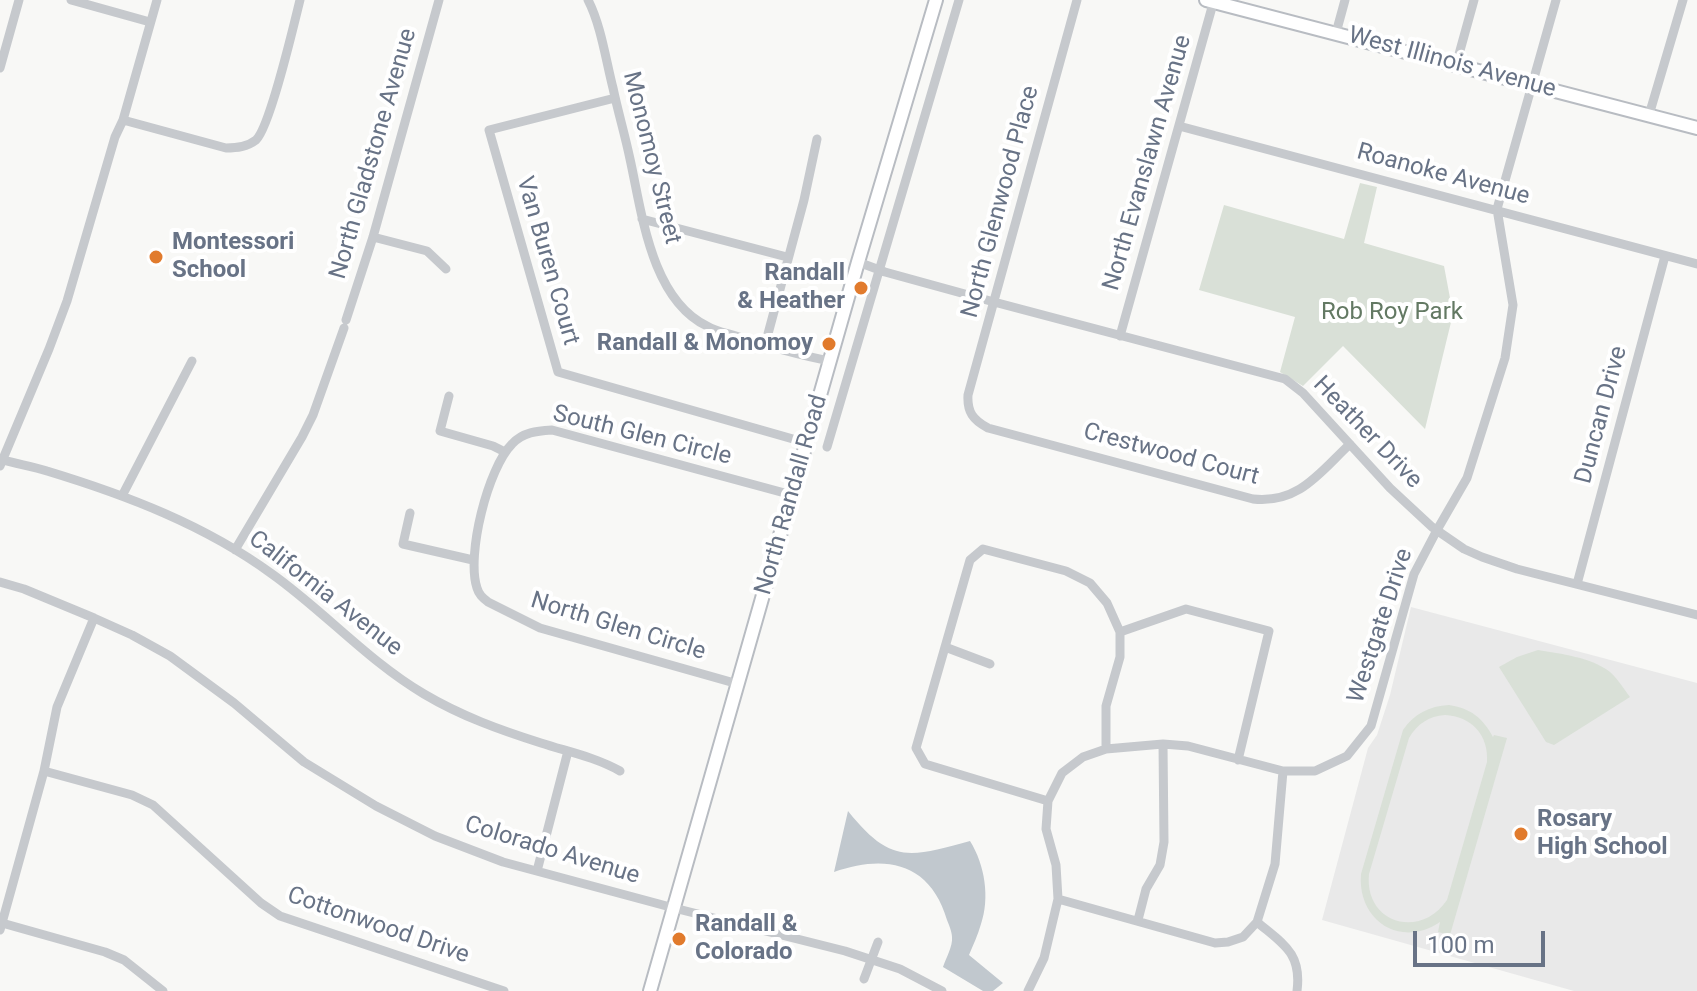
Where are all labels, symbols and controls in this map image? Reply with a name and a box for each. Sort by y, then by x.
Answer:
street label: West Illinois Avenue [1345,21,1559,105]
street label: North Gladstone Avenue [324,25,424,283]
street label: North Evanslawn Avenue [1098,32,1198,294]
street label: Monomoy Street [616,69,686,247]
street label: North Glenwood Place [956,83,1046,321]
street label: Roanoke Avenue [1354,138,1532,212]
street label: Van Buren Court [509,173,585,349]
place label: Montessori School [172,229,294,285]
marker: Montessori School [147,248,165,266]
place label: Randall & Heather [737,260,845,316]
marker: Randall & Heather [852,279,870,297]
park label: Rob Roy Park [1321,299,1463,327]
place label: Randall & Monomoy [597,330,813,358]
marker: Randall & Monomoy [820,335,838,353]
street label: Duncan Drive [1570,343,1634,487]
street label: Heather Drive [1306,371,1428,495]
street label: North Randall Road [750,392,834,598]
street label: South Glen Circle [550,400,734,472]
street label: Crestwood Court [1080,418,1262,492]
street label: California Avenue [242,525,408,663]
street label: Westgate Drive [1342,545,1420,707]
street label: North Glen Circle [527,587,709,667]
place label: Rosary High School [1537,806,1668,862]
street label: Colorado Avenue [461,811,643,891]
marker: Rosary High School [1512,825,1530,843]
street label: Cottonwood Drive [283,881,473,971]
place label: Randall & Colorado [695,911,797,967]
scale bar [1417,915,1549,965]
marker: Randall & Colorado [670,930,688,948]
text: 100 m [1427,931,1494,959]

